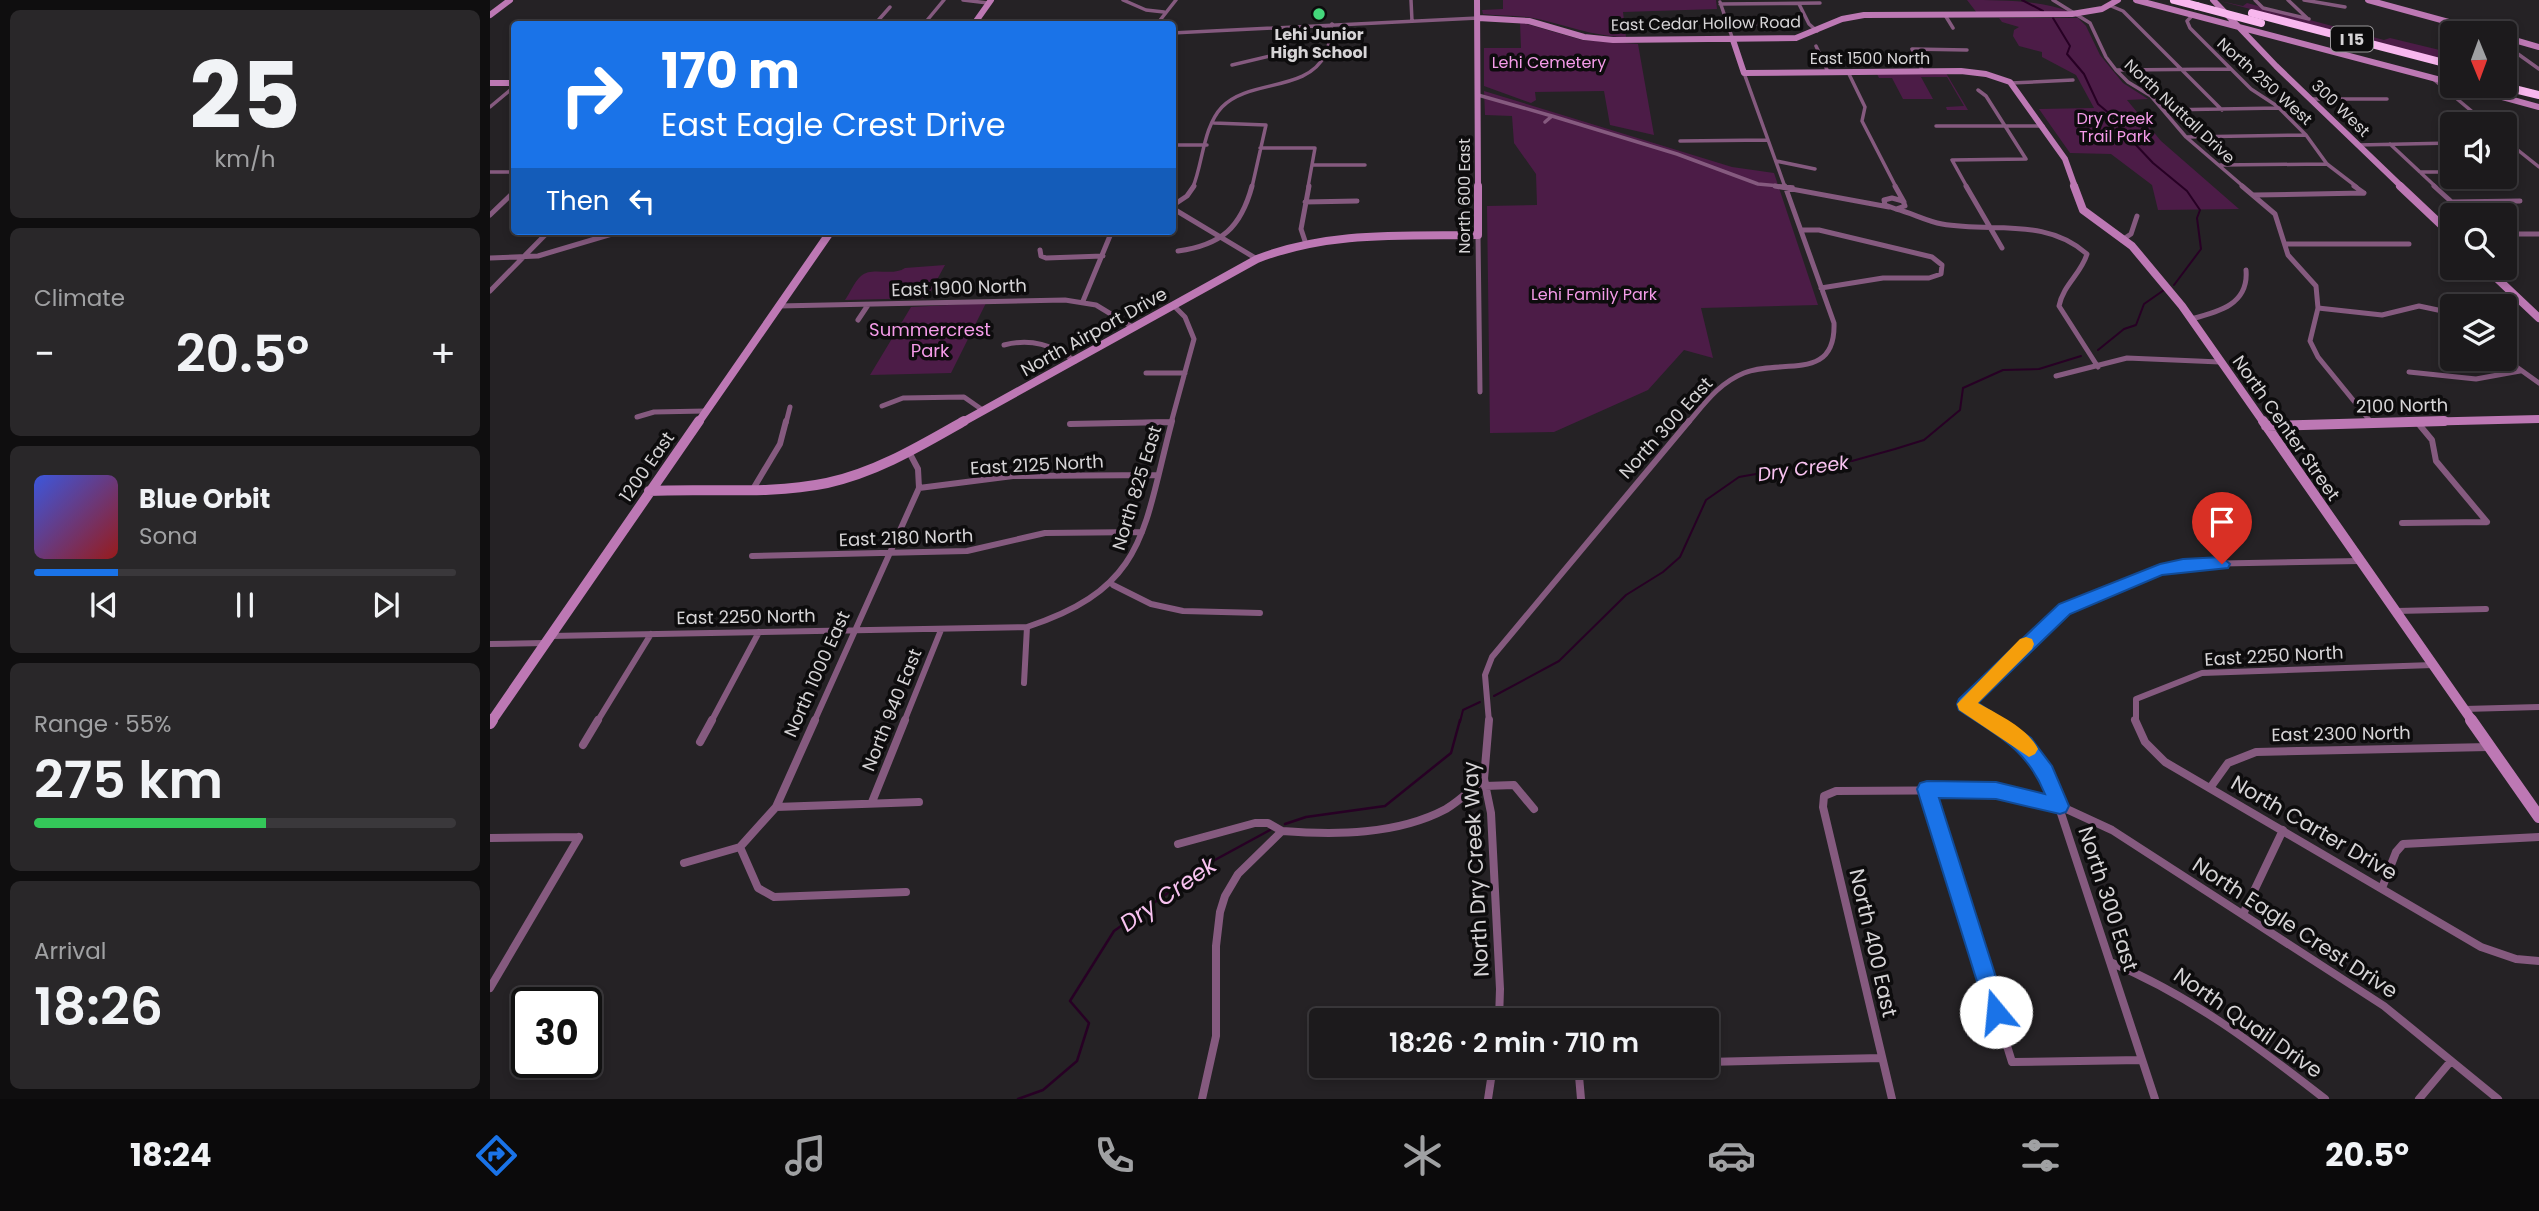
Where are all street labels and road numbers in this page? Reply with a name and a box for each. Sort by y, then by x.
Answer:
street label: East Cedar Hollow Road [1611,10,1801,37]
road number: I 15 [2331,26,2373,52]
street label: North 250 West [2212,32,2317,131]
street label: East 1500 North [1810,47,1930,70]
street label: North Nuttall Drive [2119,54,2240,169]
street label: 300 West [2306,75,2375,142]
street label: North 600 East [1453,138,1476,254]
street label: East 1900 North [891,273,1027,302]
street label: North Airport Drive [1016,281,1172,382]
street label: North Center Street [2227,350,2346,505]
street label: North 300 East [1613,371,1718,484]
street label: 2100 North [2356,392,2448,419]
street label: North 825 East [1106,423,1167,553]
street label: 1200 East [613,426,680,507]
street label: East 2125 North [970,449,1104,480]
street label: East 2180 North [838,523,974,552]
street label: East 2250 North [676,603,816,630]
street label: North 1000 East [778,607,856,741]
street label: East 2250 North [2204,639,2344,672]
street label: North 940 East [856,645,927,775]
street label: East 2300 North [2271,720,2411,747]
street label: North Dry Creek Way [1455,760,1496,978]
street label: North Carter Drive [2226,768,2403,887]
street label: North 300 East [2071,823,2146,975]
street label: North Eagle Crest Drive [2187,850,2404,1005]
street label: North 400 East [1842,866,1905,1020]
street label: North Quail Drive [2168,960,2328,1085]

